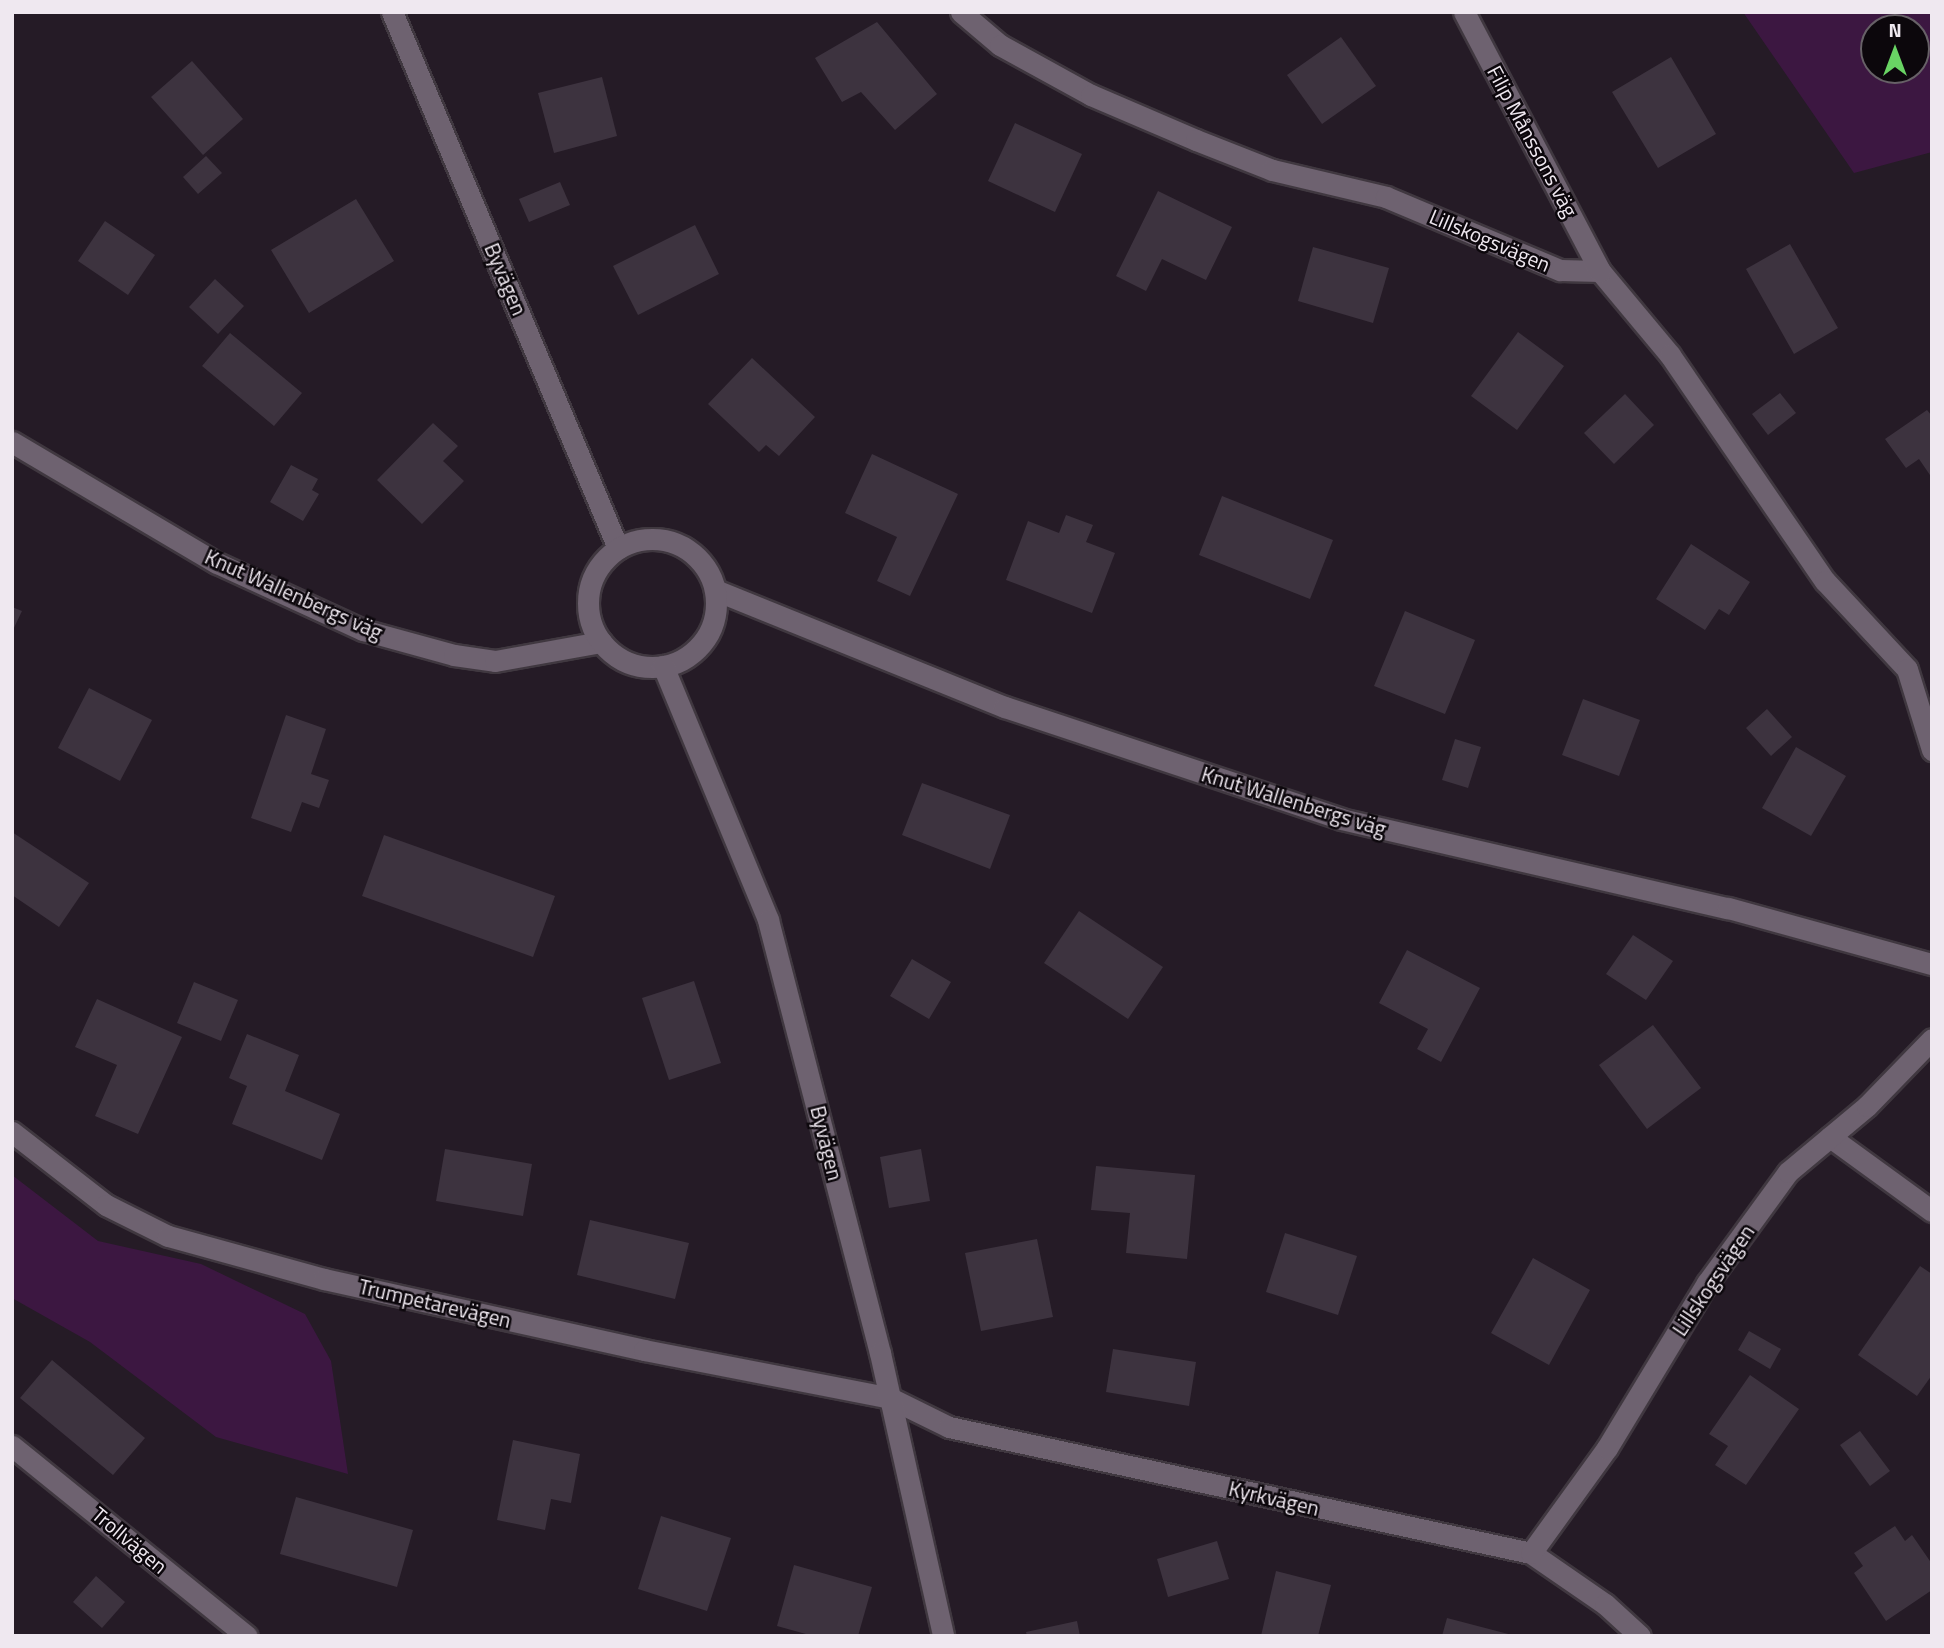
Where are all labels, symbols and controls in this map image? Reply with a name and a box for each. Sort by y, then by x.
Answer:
north arrow [1860,14,1930,84]
text: N [1888,15,1902,44]
street label: Filip Månssons väg [1482,61,1584,221]
street label: Lillskogsvägen [1426,203,1554,277]
street label: Byvägen [480,239,532,319]
street label: Knut Wallenbergs väg [201,543,387,645]
street label: Knut Wallenbergs väg [1199,761,1389,841]
street label: Byvägen [806,1103,848,1183]
street label: Lillskogsvägen [1667,1220,1759,1340]
street label: Trumpetarevägen [356,1273,514,1333]
street label: Kyrkvägen [1226,1475,1322,1521]
street label: Trollvägen [87,1501,173,1579]

